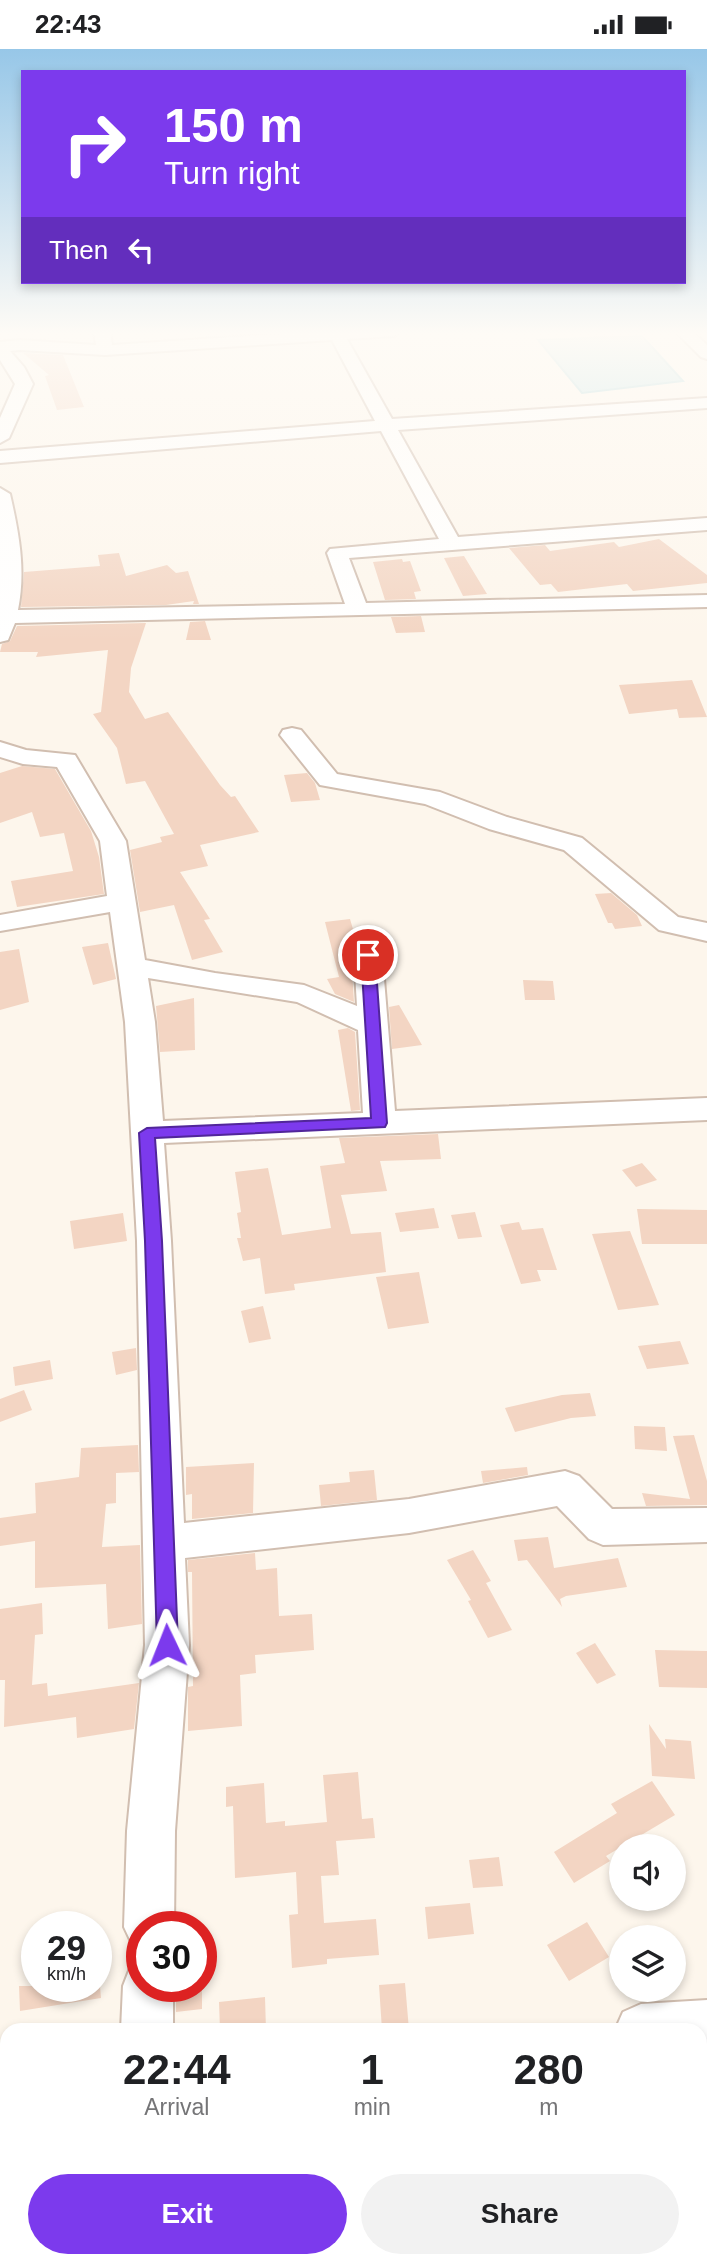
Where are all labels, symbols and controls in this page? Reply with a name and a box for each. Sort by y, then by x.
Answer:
text: 22:43 [35,9,102,39]
icon: right [49,98,140,189]
text: 150 m [164,98,303,152]
text: Turn right [164,155,300,191]
icon: left [122,231,160,269]
text: Then [49,235,108,265]
pin [338,925,398,985]
icon: arrive [349,936,387,974]
position arrow [130,1608,204,1682]
map controls [609,1834,686,2002]
button: sound [609,1834,686,1911]
speed limit sign: 30 [126,1911,217,2002]
button: layers [609,1925,686,2002]
text: 29 [47,1928,86,1967]
text: km/h [47,1964,86,1984]
text: 22:44 [123,2046,231,2093]
text: 1 [360,2046,384,2093]
text: 280 [514,2046,584,2093]
text: Arrival [144,2094,209,2120]
text: min [354,2094,391,2120]
text: m [539,2094,558,2120]
button: Exit [28,2174,347,2254]
button: Share [361,2174,679,2254]

